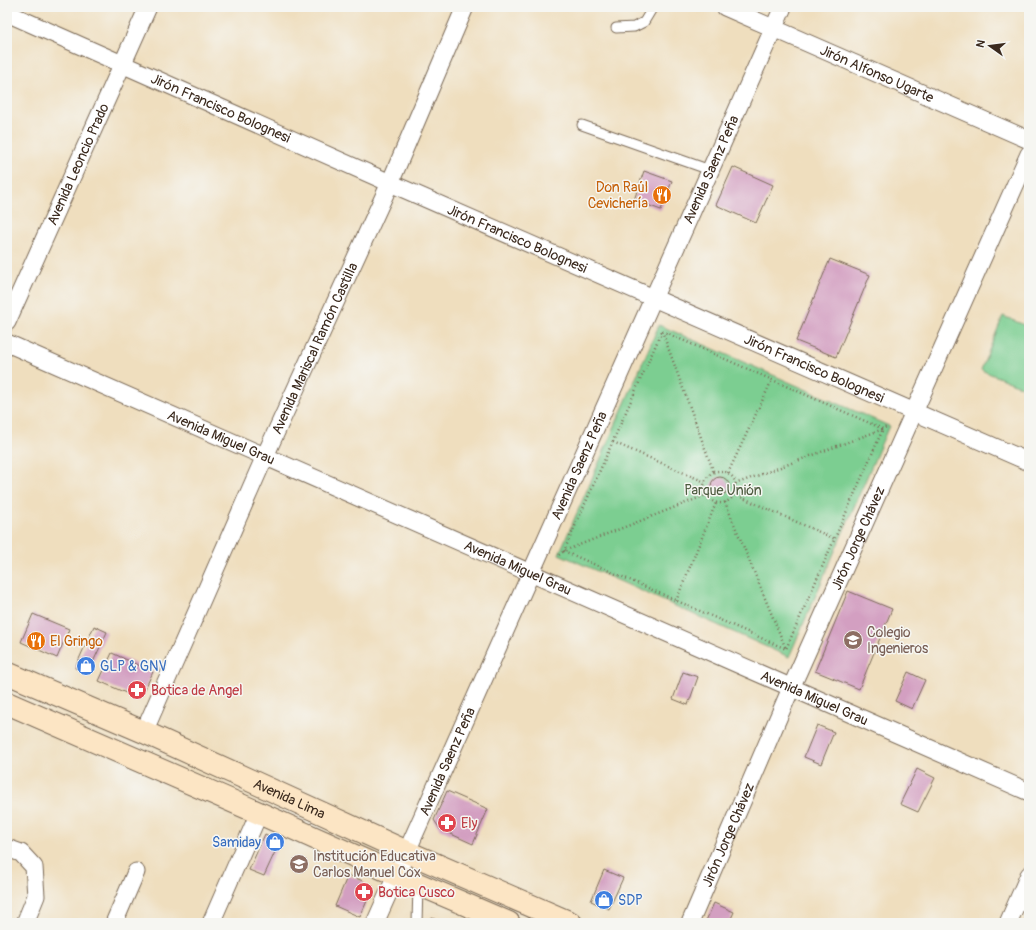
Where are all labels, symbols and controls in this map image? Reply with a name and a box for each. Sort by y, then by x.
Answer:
north arrow [970,26,1010,66]
text: N [974,38,988,49]
street label: Jirón Alfonso Ugarte [818,41,937,106]
street label: Jirón Francisco Bolognesi [148,70,294,147]
street label: Avenida Leoncio Prado [43,100,112,228]
street label: Avenida Saenz Peña [679,113,742,226]
place label: Don Raúl Cevichería [588,179,648,212]
restaurant icon: Don Raúl Cevichería [651,184,673,206]
street label: Jirón Francisco Bolognesi [445,201,590,277]
street label: Avenida Mariscal Ramón Castilla [268,260,361,437]
street label: Jirón Francisco Bolognesi [742,330,887,406]
street label: Avenida Miguel Grau [165,406,278,468]
street label: Avenida Saenz Peña [547,408,610,522]
park label: Parque Unión [684,482,762,499]
street label: Jirón Jorge Chávez [827,484,888,592]
street label: Avenida Miguel Grau [462,536,574,598]
place label: Colegio Ingenieros [867,624,929,657]
school or university icon: Colegio Ingenieros [842,629,864,651]
restaurant icon: El Gringo [25,630,47,652]
place label: El Gringo [50,633,103,650]
shop icon: GLP & GNV [75,655,97,677]
place label: GLP & GNV [100,658,167,675]
street label: Avenida Miguel Grau [758,667,871,729]
pharmacy icon: Botica de Angel [126,679,148,701]
place label: Botica de Angel [151,682,242,699]
street label: Avenida Saenz Peña [415,704,479,818]
street label: Avenida Lima [251,775,328,822]
street label: Jirón Jorge Chávez [698,780,758,889]
pharmacy icon: Ely [436,812,458,834]
place label: Ely [461,815,478,832]
shop icon: Samiday [264,831,286,853]
place label: Samiday [212,834,261,851]
place label: Institución Educativa Carlos Manuel Cox [313,848,436,881]
school or university icon: Institución Educativa Carlos Manuel Cox [288,853,310,875]
pharmacy icon: Botica Cusco [353,881,375,903]
place label: Botica Cusco [378,884,455,901]
shop icon: SDP [593,889,615,911]
place label: SDP [618,892,643,909]

